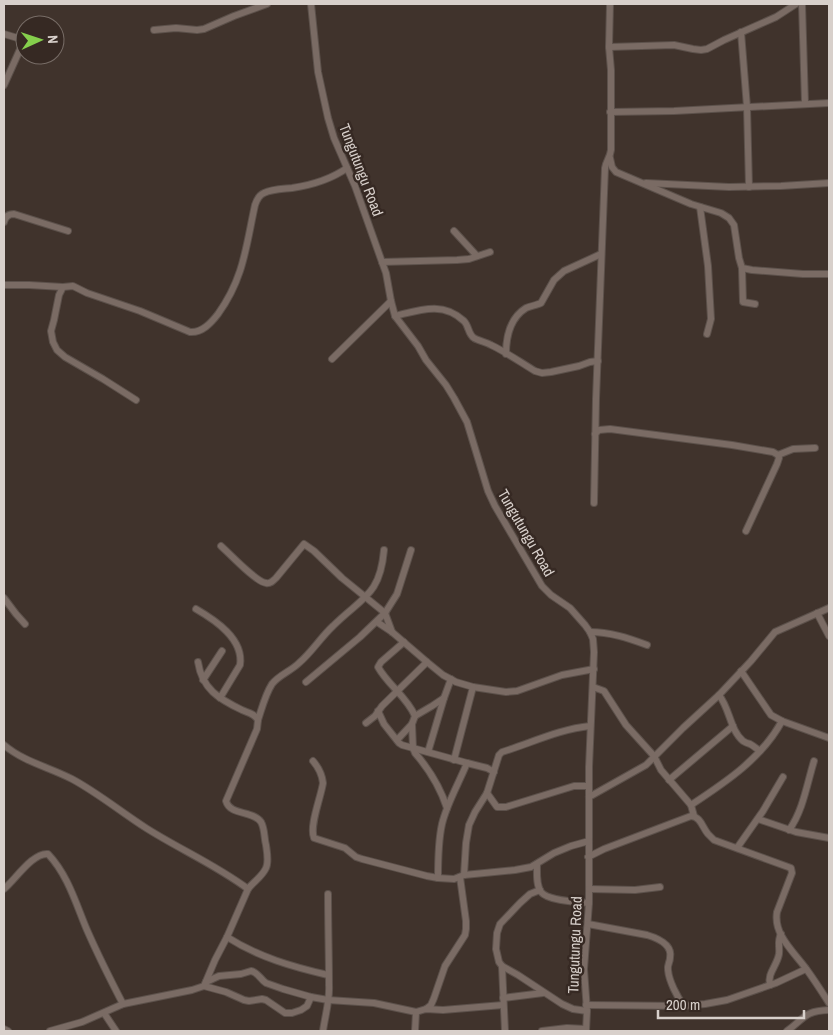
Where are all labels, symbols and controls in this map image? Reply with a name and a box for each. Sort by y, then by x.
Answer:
north arrow [15,15,65,65]
text: N [44,35,62,44]
street label: Tungutungu Road [334,121,389,219]
street label: Tungutungu Road [493,485,560,580]
street label: Tungutungu Road [562,896,587,994]
scale bar [658,988,804,1020]
text: 200 m [666,994,700,1015]

